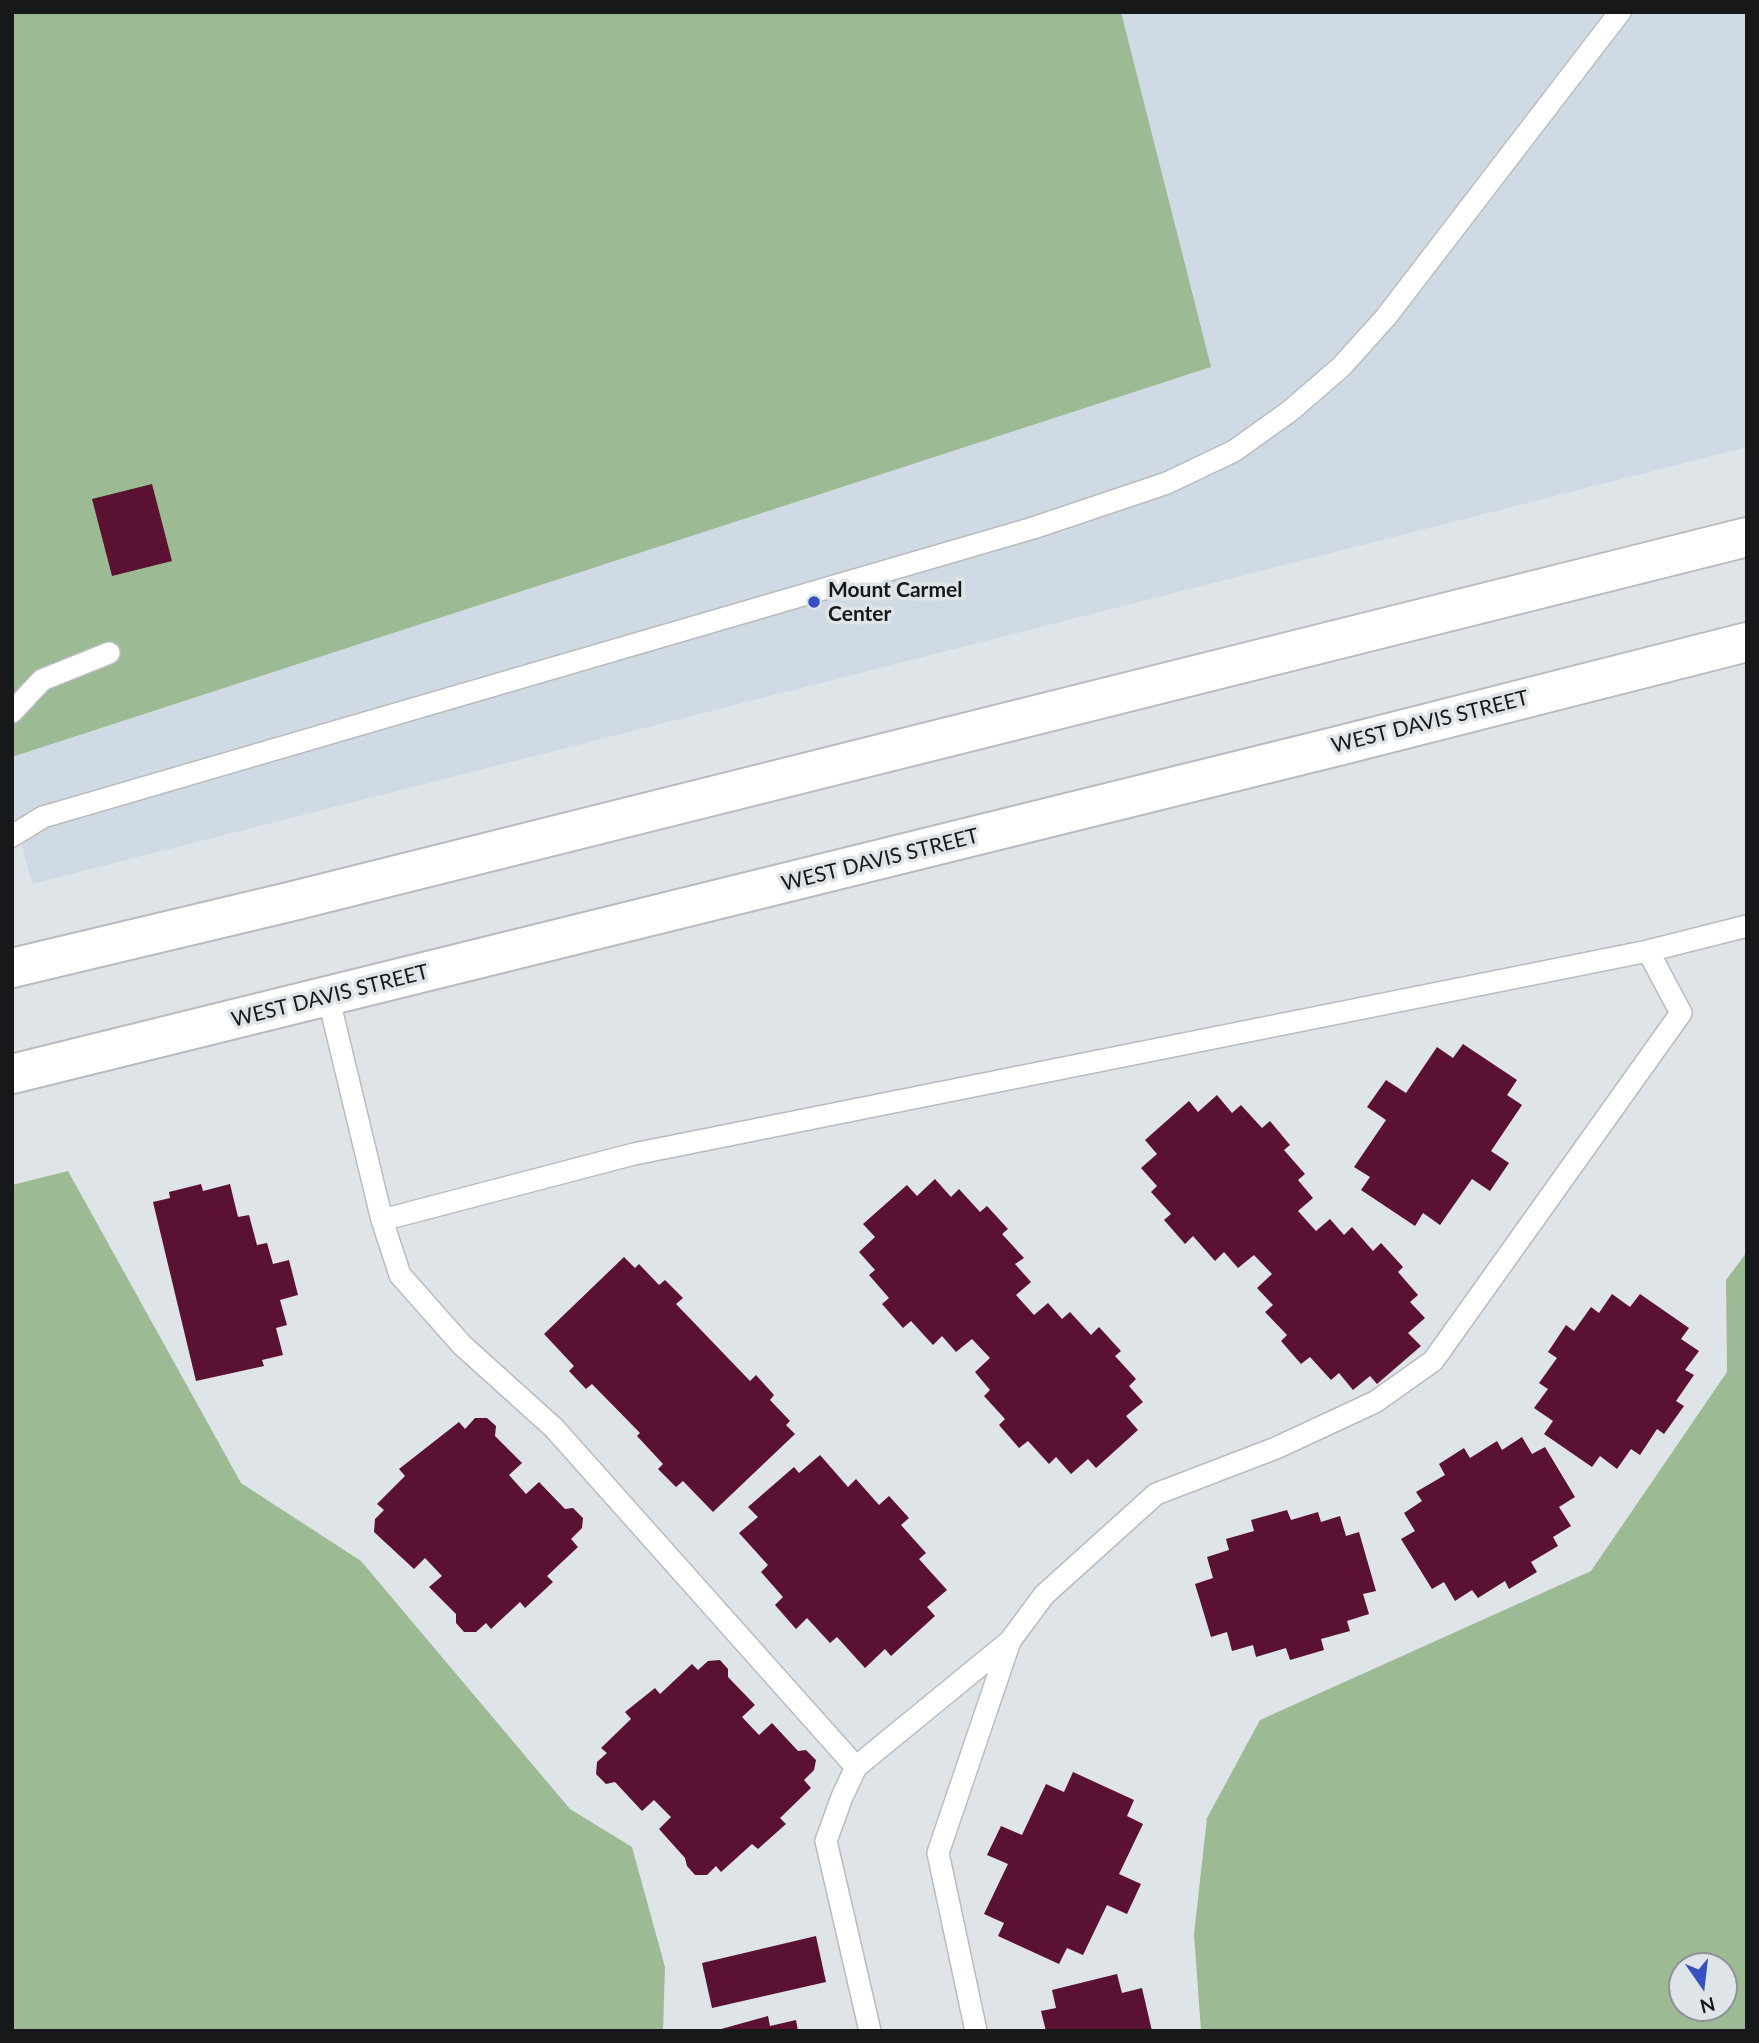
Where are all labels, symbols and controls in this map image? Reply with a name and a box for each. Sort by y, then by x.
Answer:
place label: Mount Carmel Center [828,577,962,627]
marker: Mount Carmel Center [806,594,822,610]
street label: WEST DAVIS STREET [1329,685,1531,759]
street label: WEST DAVIS STREET [779,823,981,897]
street label: WEST DAVIS STREET [229,959,431,1033]
north arrow [1668,1952,1738,2022]
text: N [1698,1993,1718,2019]

